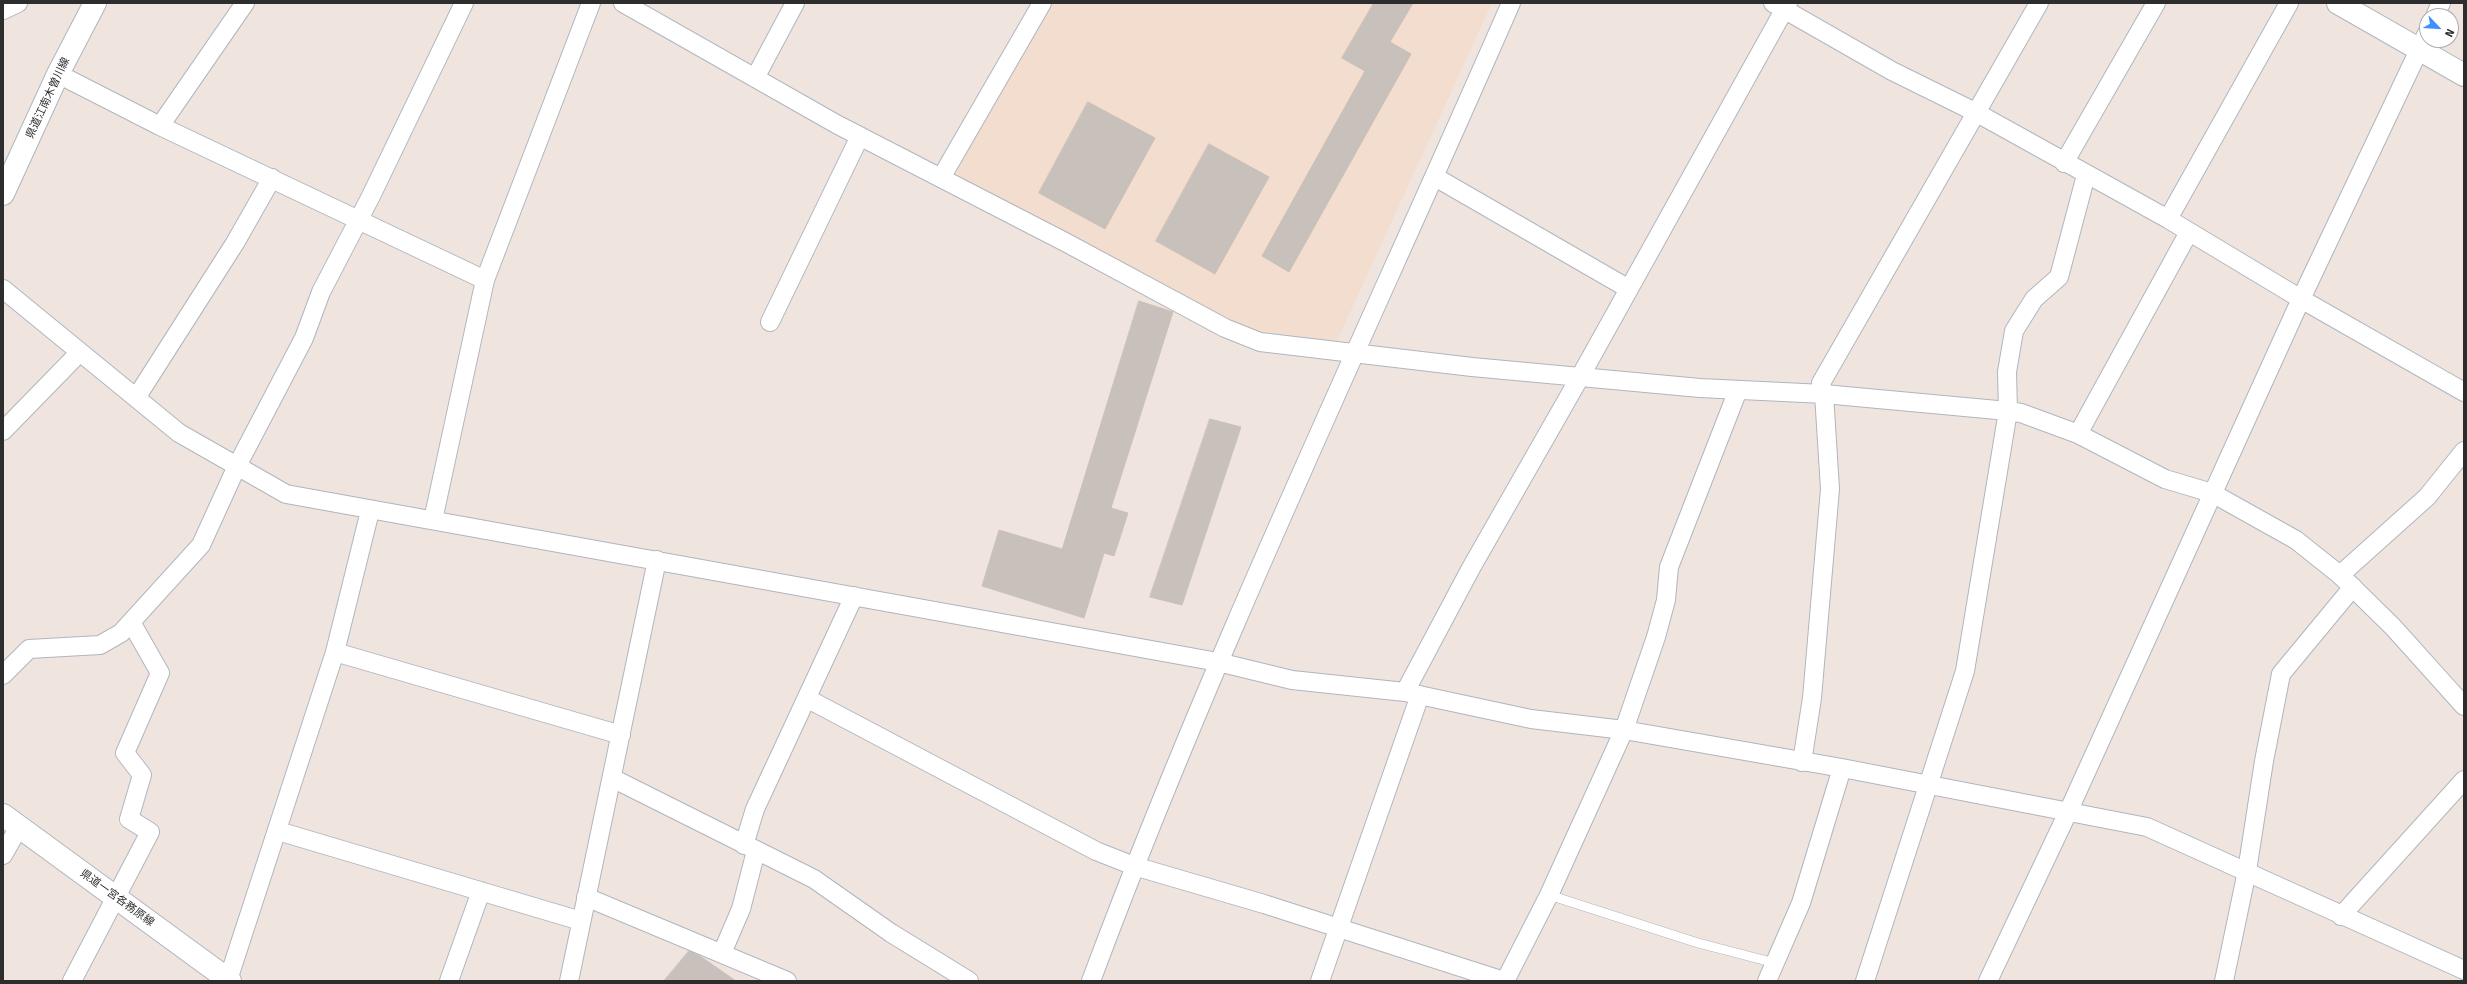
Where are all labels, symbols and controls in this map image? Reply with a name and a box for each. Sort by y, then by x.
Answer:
north arrow [2419,8,2459,48]
text: N [2442,27,2457,39]
street label: 県道江南木曽川線 [23,55,73,141]
street label: 県道一宮各務原線 [78,867,156,929]

